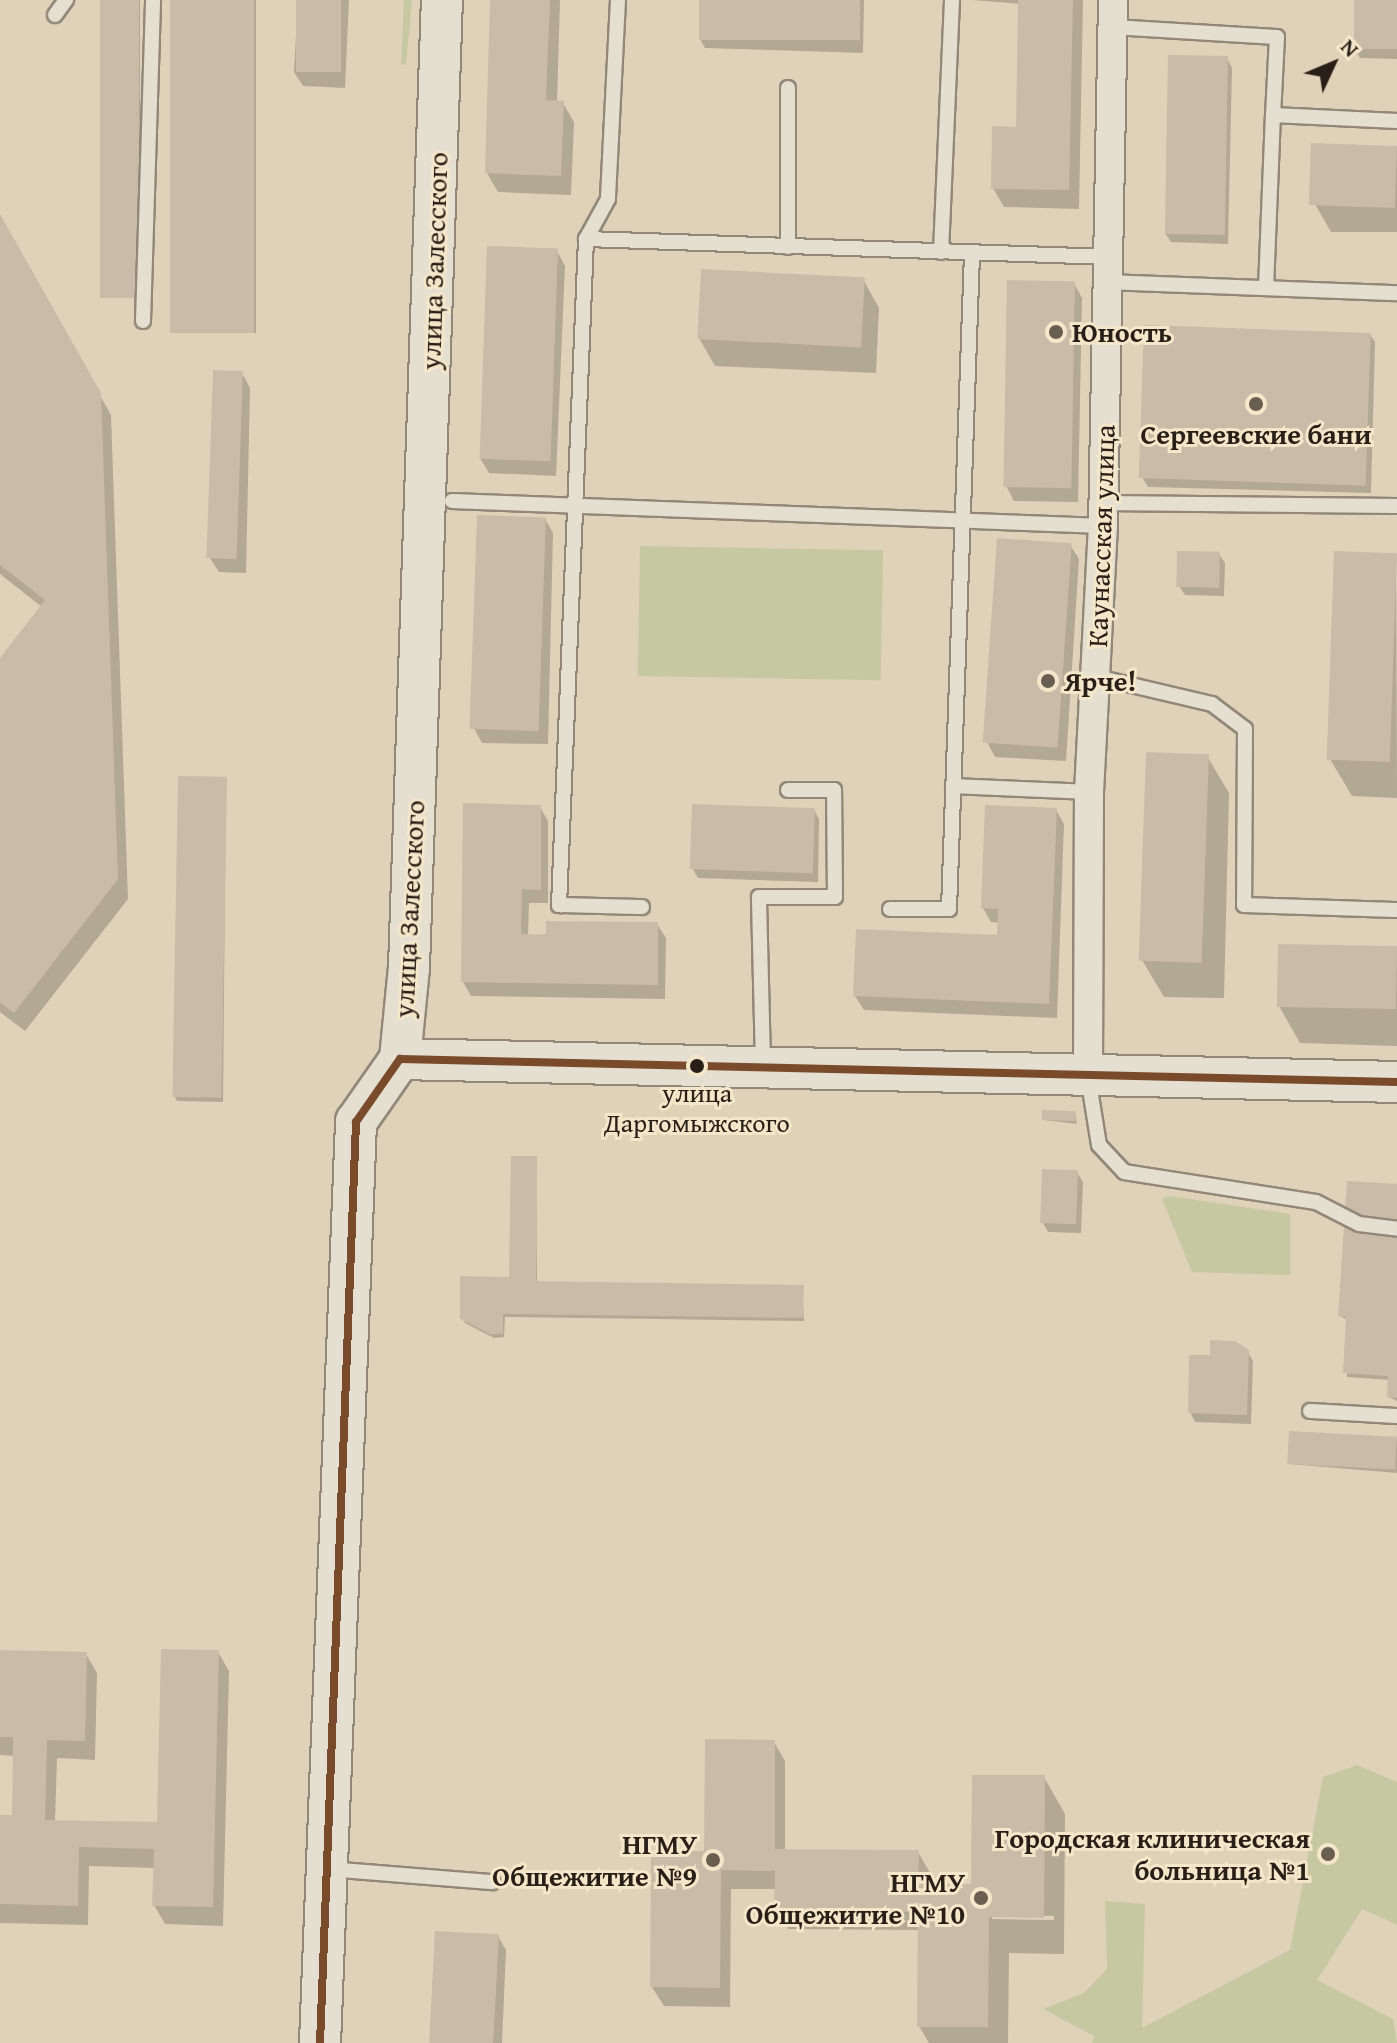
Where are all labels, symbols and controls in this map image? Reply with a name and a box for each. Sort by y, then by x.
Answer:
north arrow [1293,24,1373,104]
text: N [1334,31,1367,64]
street label: улица Залесского [413,151,455,371]
place label: Юность [1072,315,1172,349]
marker: Юность [1047,323,1065,341]
marker: Сергеевские бани [1247,395,1265,413]
place label: Сергеевские бани [1140,417,1372,451]
street label: Каунасская улица [1080,424,1122,648]
place label: Ярче! [1064,664,1137,698]
marker: Ярче! [1039,672,1057,690]
street label: улица Залесского [387,799,431,1019]
marker: улица Даргомыжского [689,1058,705,1074]
place label: улица Даргомыжского [604,1077,790,1138]
place label: Городская клиническая больница №1 [995,1821,1310,1887]
place label: НГМУ Общежитие №9 [492,1827,697,1893]
marker: Городская клиническая больница №1 [1317,1843,1339,1865]
marker: НГМУ Общежитие №9 [704,1851,722,1869]
place label: НГМУ Общежитие №10 [746,1865,965,1931]
marker: НГМУ Общежитие №10 [972,1889,990,1907]

